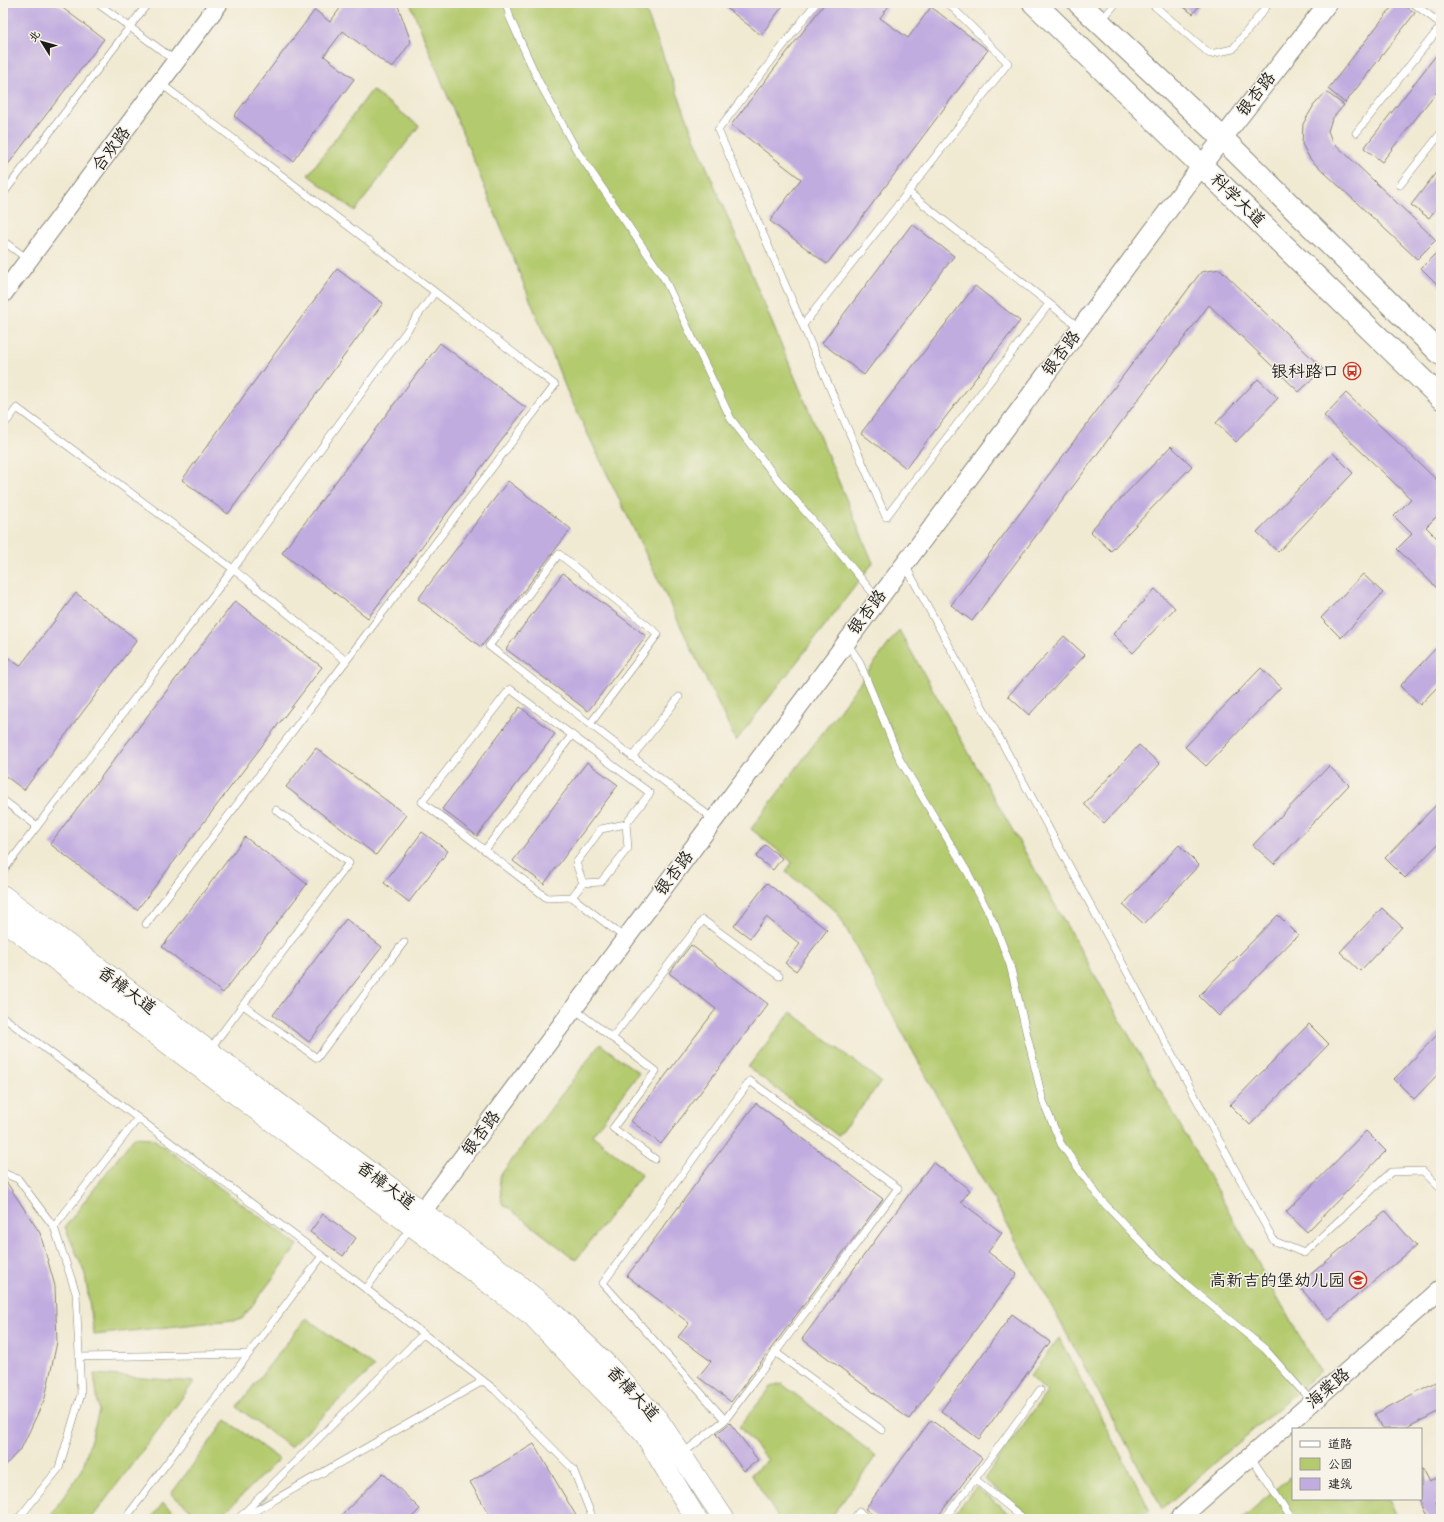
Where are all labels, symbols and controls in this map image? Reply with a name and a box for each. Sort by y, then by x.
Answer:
north arrow [22,22,62,62]
text: 北 [25,27,43,45]
street label: 银杏路 [1232,67,1280,121]
street label: 合欢路 [87,122,135,176]
street label: 科学大道 [1206,169,1270,231]
street label: 银杏路 [1037,326,1085,380]
place label: 银科路口 [1271,361,1339,382]
bus stop icon: 银科路口 [1342,361,1362,381]
street label: 银杏路 [843,585,891,639]
street label: 银杏路 [650,846,698,900]
street label: 香樟大道 [94,961,160,1019]
street label: 银杏路 [457,1106,505,1160]
street label: 香樟大道 [353,1156,419,1214]
place label: 高新吉的堡幼儿园 [1209,1270,1345,1291]
school or university icon: 高新吉的堡幼儿园 [1348,1270,1368,1290]
street label: 香樟大道 [602,1361,664,1425]
street label: 海棠路 [1302,1363,1354,1413]
legend [1292,1428,1422,1500]
text: 道路 [1328,1436,1352,1452]
text: 公园 [1328,1456,1352,1472]
text: 建筑 [1328,1476,1352,1492]

